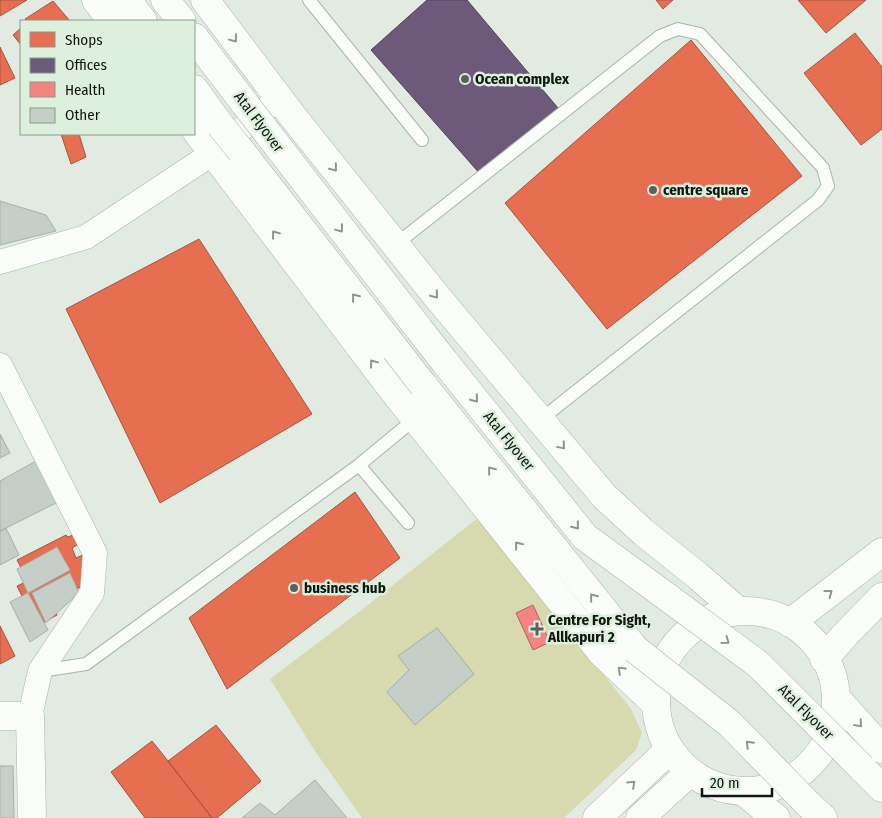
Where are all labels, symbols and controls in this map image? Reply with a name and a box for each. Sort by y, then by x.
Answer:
legend [20,20,195,135]
text: Shops [65,31,103,49]
one-way arrow [229,33,237,42]
text: Offices [65,56,107,74]
place label: Ocean complex [475,70,570,88]
marker: Ocean complex [459,73,471,85]
text: Health [65,81,105,99]
street label: Atal Flyover [230,88,288,157]
text: Other [65,106,101,124]
one-way arrow [328,162,336,171]
place label: centre square [663,181,749,199]
marker: centre square [647,184,659,196]
one-way arrow [335,223,343,232]
one-way arrow [272,231,280,240]
one-way arrow [430,289,439,298]
one-way arrow [353,294,361,303]
one-way arrow [370,359,379,369]
one-way arrow [469,393,477,402]
street label: Atal Flyover [480,408,539,475]
one-way arrow [556,440,565,449]
one-way arrow [489,467,497,476]
one-way arrow [571,520,580,529]
one-way arrow [515,542,523,551]
place label: business hub [304,579,386,597]
marker: business hub [288,582,300,594]
one-way arrow [823,591,832,599]
one-way arrow [590,594,598,603]
place label: Centre For Sight, Allkapuri 2 [547,611,651,646]
marker: Centre For Sight, Allkapuri 2 [530,622,544,636]
one-way arrow [720,635,729,643]
one-way arrow [618,667,627,676]
street label: Atal Flyover [774,680,838,744]
one-way arrow [853,719,862,728]
one-way arrow [746,741,755,750]
scale bar [702,766,772,798]
text: 20 m [710,774,740,792]
one-way arrow [627,781,636,790]

